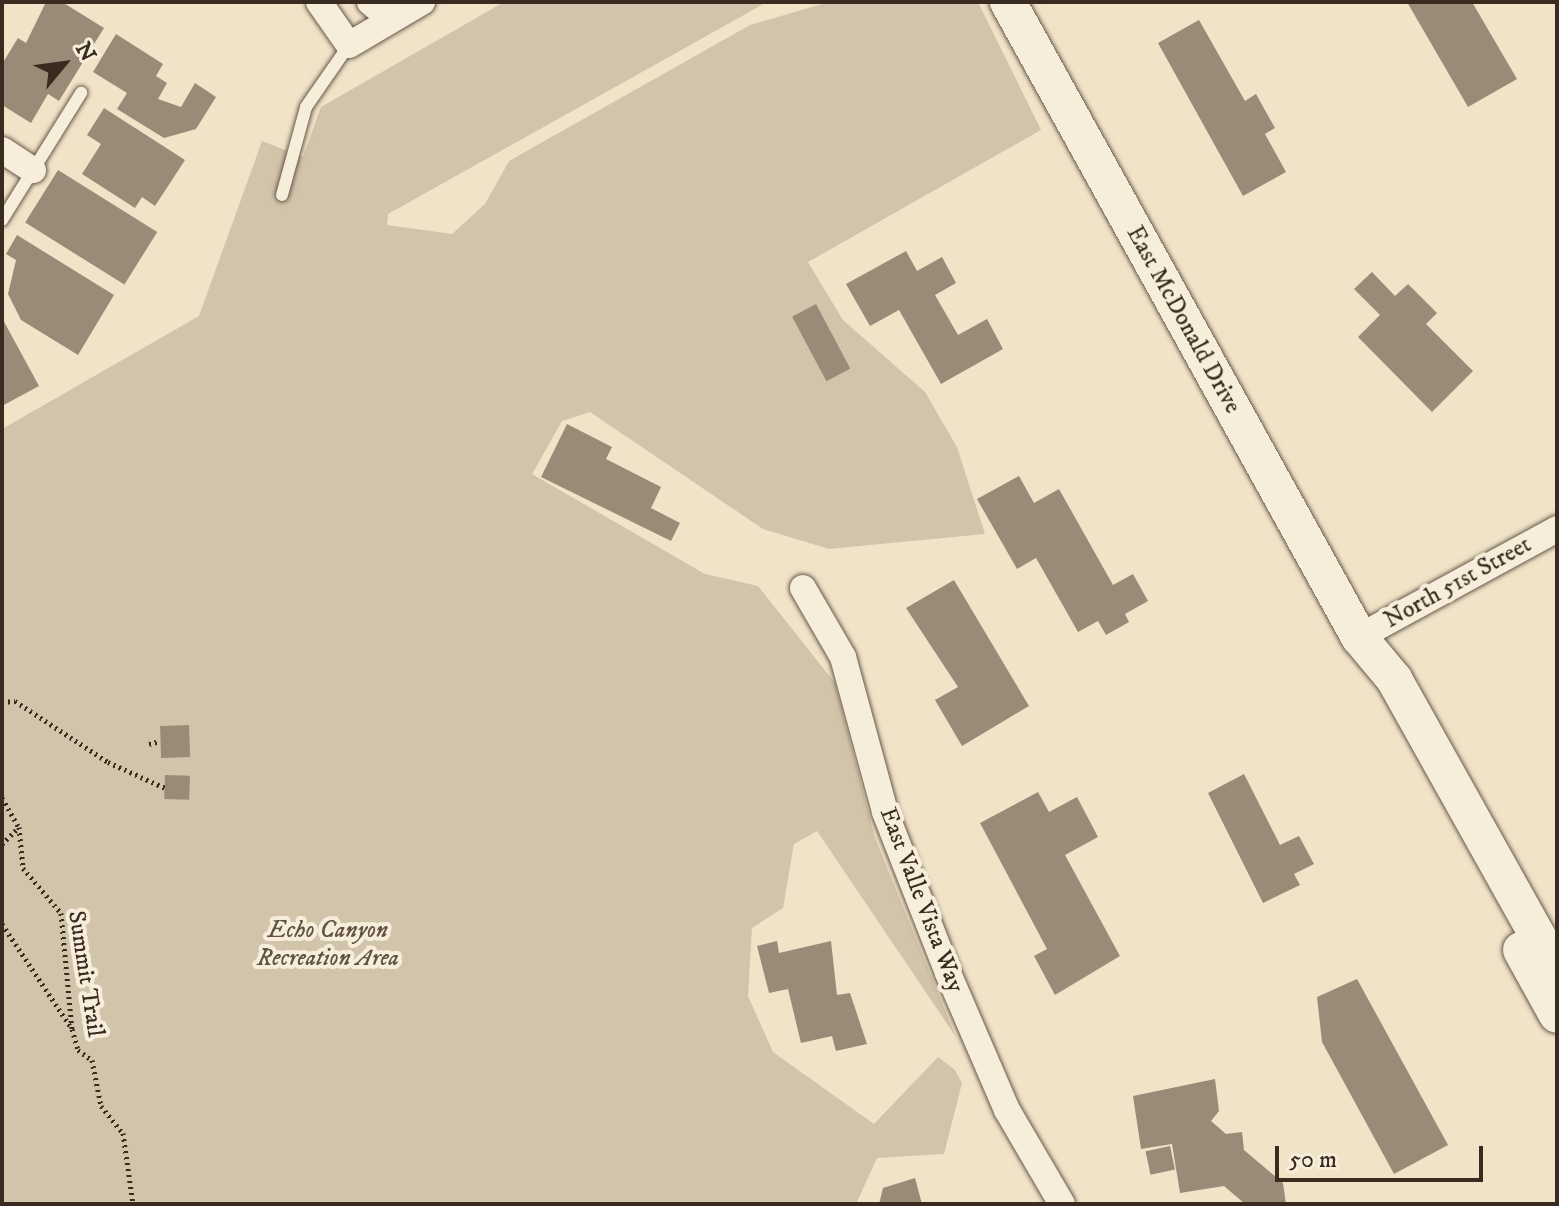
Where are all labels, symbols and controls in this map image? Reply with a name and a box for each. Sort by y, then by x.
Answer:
north arrow [24,24,104,104]
text: N [69,38,102,67]
street label: East McDonald Drive [1119,221,1247,419]
street label: North 51st Street [1380,531,1536,635]
street label: East Valle Vista Way [873,804,969,996]
street label: Summit Trail [61,909,109,1039]
park label: Echo Canyon Recreation Area [257,917,399,973]
scale bar [1279,1130,1487,1180]
text: 50 m [1289,1145,1337,1175]

